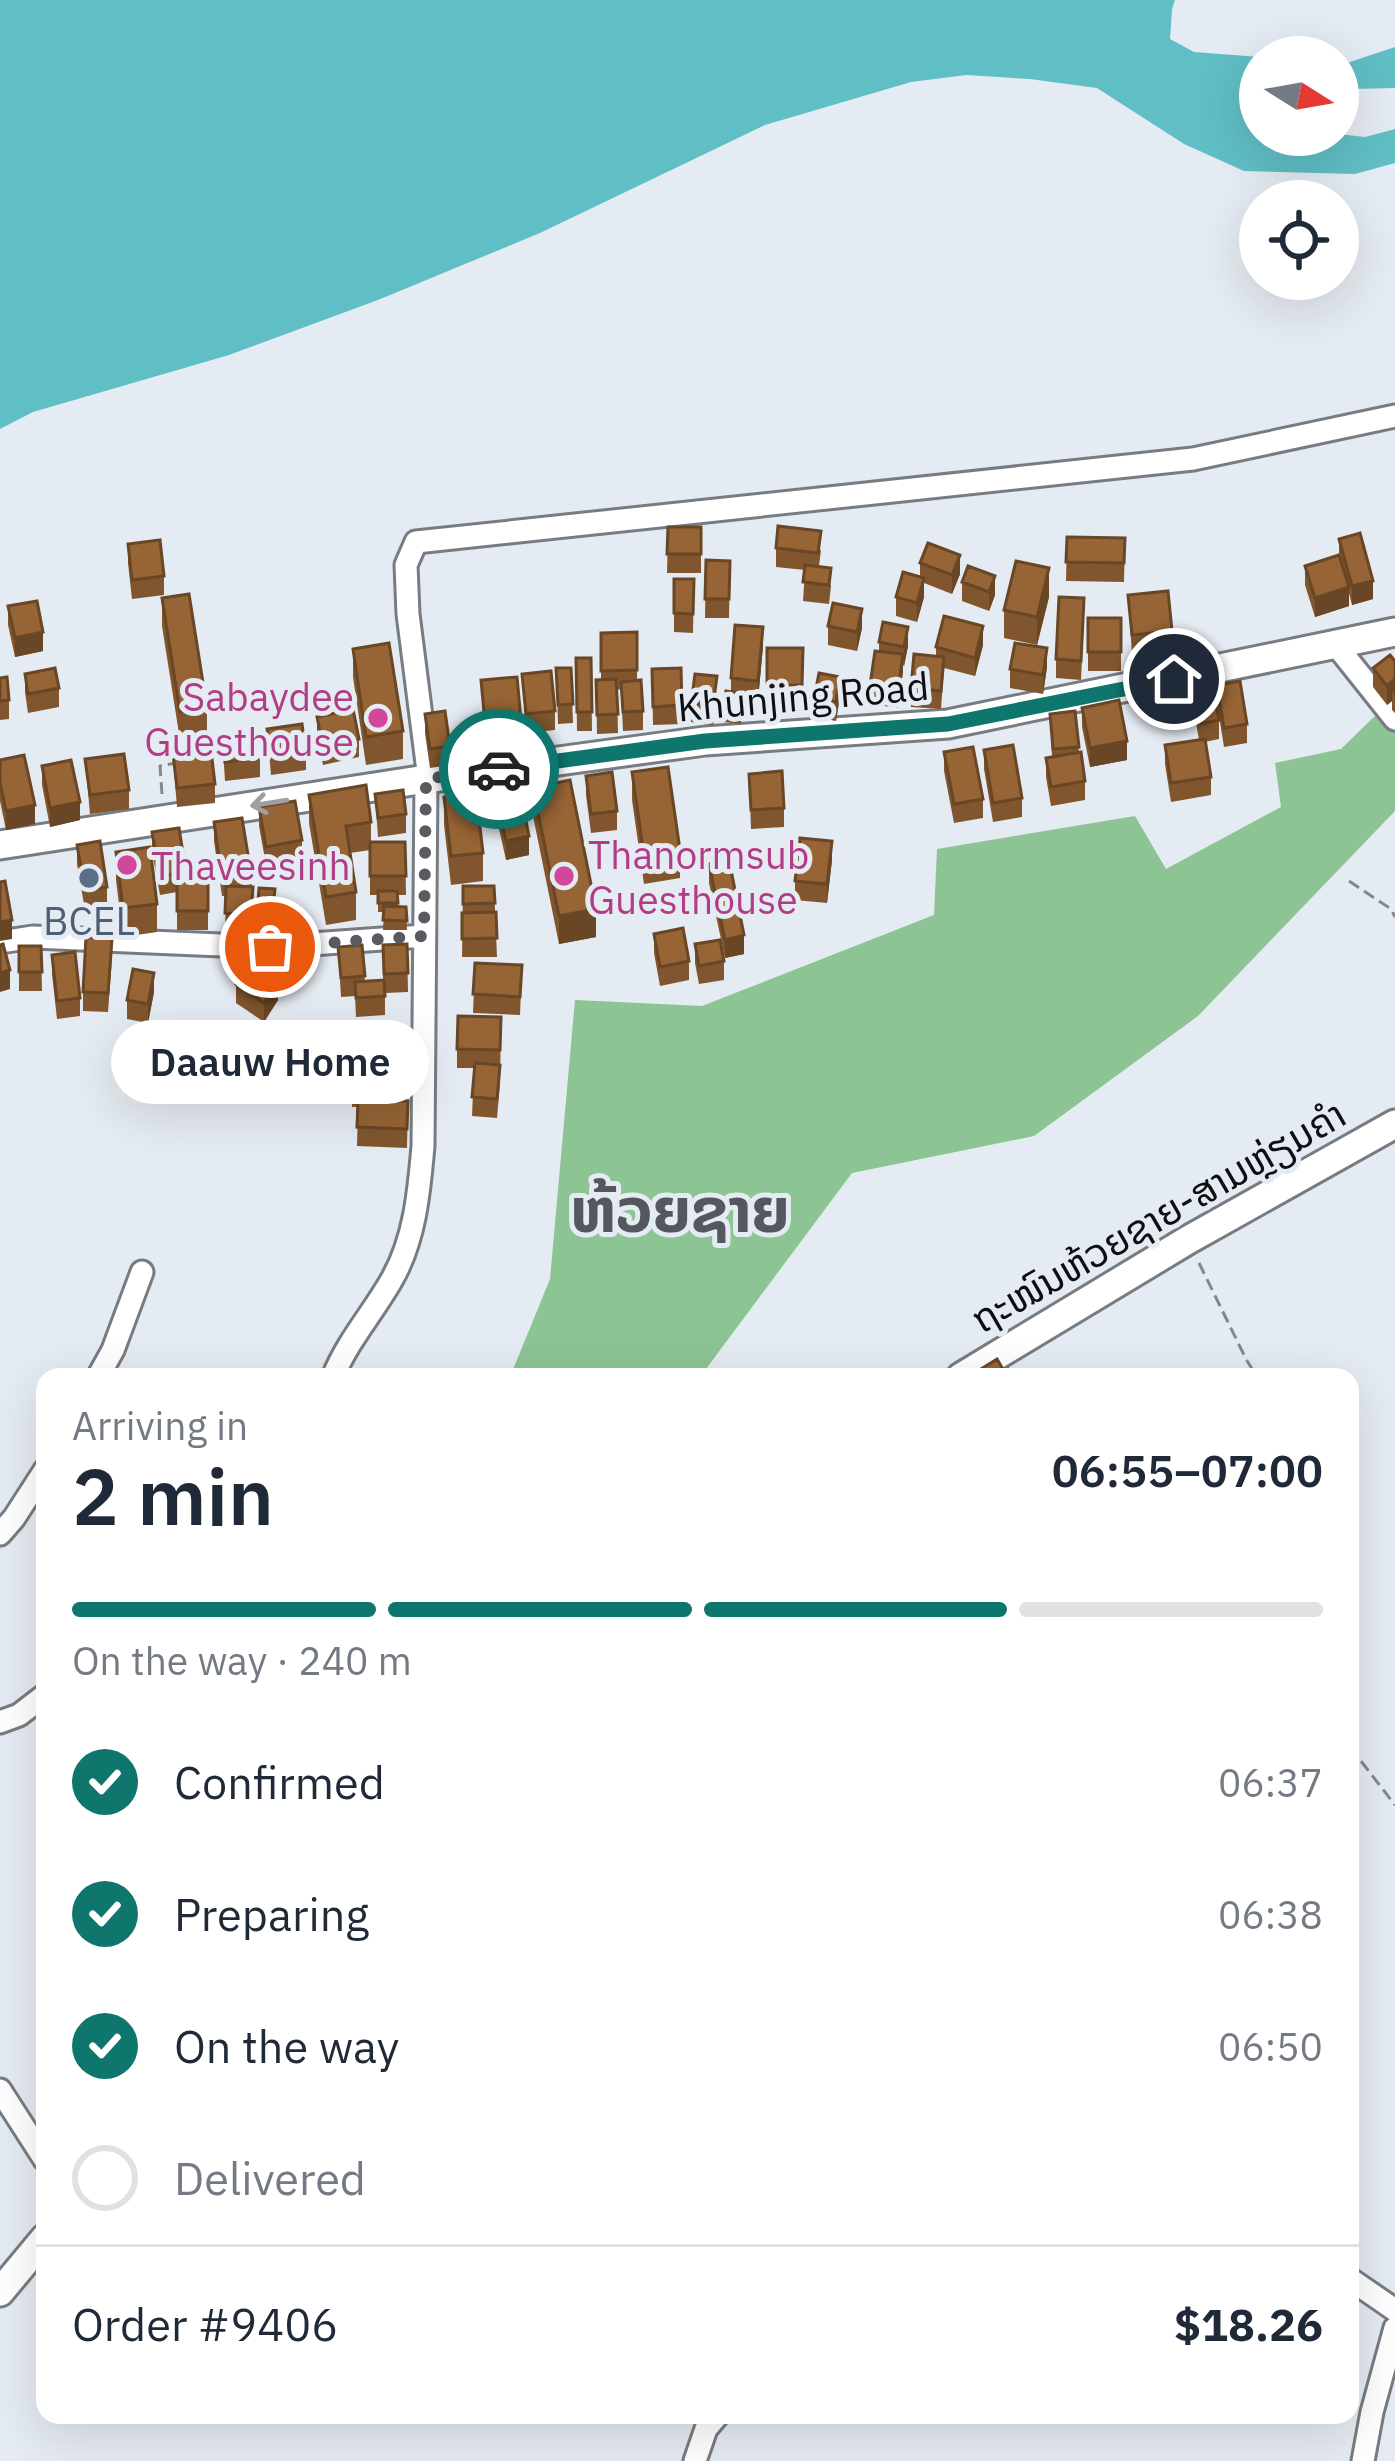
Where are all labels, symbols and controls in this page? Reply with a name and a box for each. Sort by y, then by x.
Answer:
north arrow [1239,36,1359,156]
map controls [1239,36,1359,300]
button: locate [1239,180,1359,300]
pin [1123,628,1225,730]
icon: home [1141,646,1207,712]
street label: Khunjing Road [675,660,931,732]
place label: Sabaydee Guesthouse [144,671,354,767]
marker: Sabaydee Guesthouse [365,705,391,731]
courier [439,709,559,829]
icon: car [466,736,532,802]
one-way arrow [250,792,289,815]
place label: Thanormsub Guesthouse [588,829,809,925]
place label: Thaveesinh [151,840,351,891]
marker: Thaveesinh [114,852,140,878]
marker: Thanormsub Guesthouse [551,863,577,889]
marker: BCEL [76,865,102,891]
place label: BCEL [43,895,135,946]
pin [219,896,321,998]
icon: bag [237,914,303,980]
callout: Daauw Home [111,1019,429,1103]
text: Daauw Home [150,1036,390,1087]
street label: ຖະໜົນຫ້ວຍຊາຍ-ສາມຫຼ່ຽມຄຳ [962,1088,1354,1344]
district label: ຫ້ວຍຊາຍ [570,1167,790,1249]
text: Arriving in [72,1400,248,1451]
text: 06:55–07:00 [1052,1441,1323,1499]
text: 2 min [72,1445,274,1546]
text: On the way · 240 m [72,1635,412,1686]
icon: check [72,1749,138,1815]
text: Confirmed [174,1753,385,1811]
text: 06:37 [1218,1757,1323,1808]
icon: check [72,1881,138,1947]
text: Preparing [174,1885,369,1943]
text: 06:38 [1218,1889,1323,1940]
icon: check [72,2013,138,2079]
text: On the way [174,2017,399,2075]
text: 06:50 [1218,2021,1323,2072]
text: Delivered [174,2149,366,2207]
text: Order #9406 [72,2295,338,2353]
text: $18.26 [1174,2295,1323,2353]

